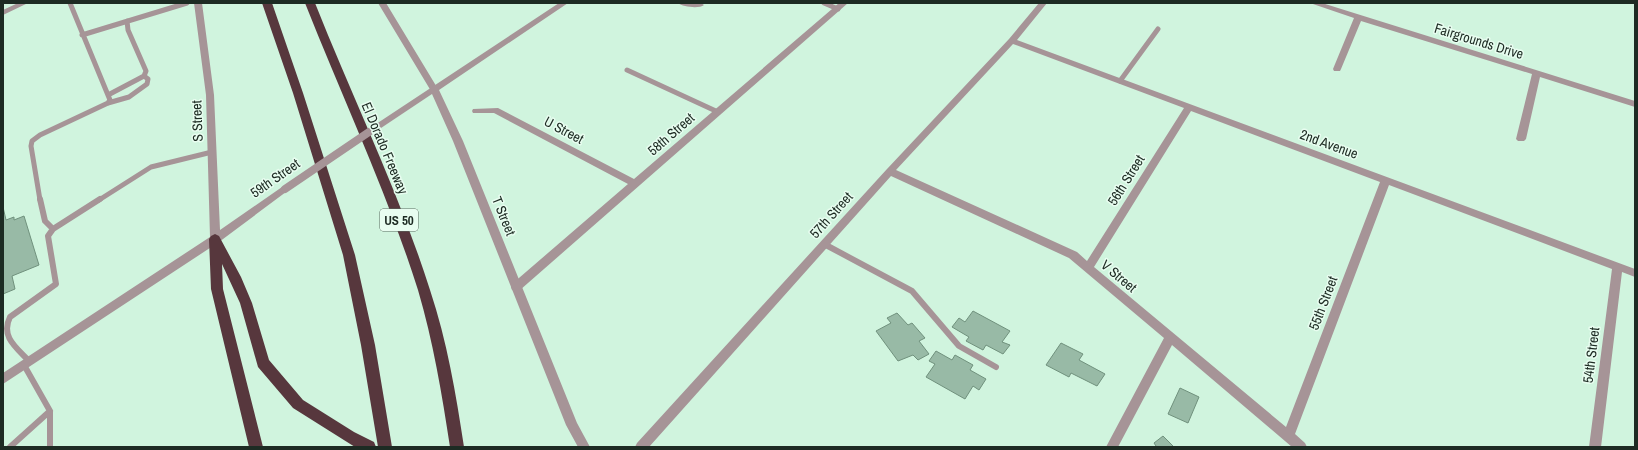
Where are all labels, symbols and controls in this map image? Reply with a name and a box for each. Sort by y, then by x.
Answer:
street label: Fairgrounds Drive [1432,19,1526,63]
street label: El Dorado Freeway [358,99,413,197]
street label: S Street [187,100,207,142]
street label: 58th Street [644,109,698,159]
street label: U Street [541,112,587,148]
street label: 2nd Avenue [1298,125,1360,163]
street label: 56th Street [1103,151,1149,209]
street label: 59th Street [247,155,303,201]
street label: 57th Street [806,188,856,242]
street label: T Street [488,194,520,238]
road number: US 50 [380,209,418,231]
street label: V Street [1097,256,1141,296]
street label: 55th Street [1305,274,1341,332]
street label: 54th Street [1579,326,1603,384]

